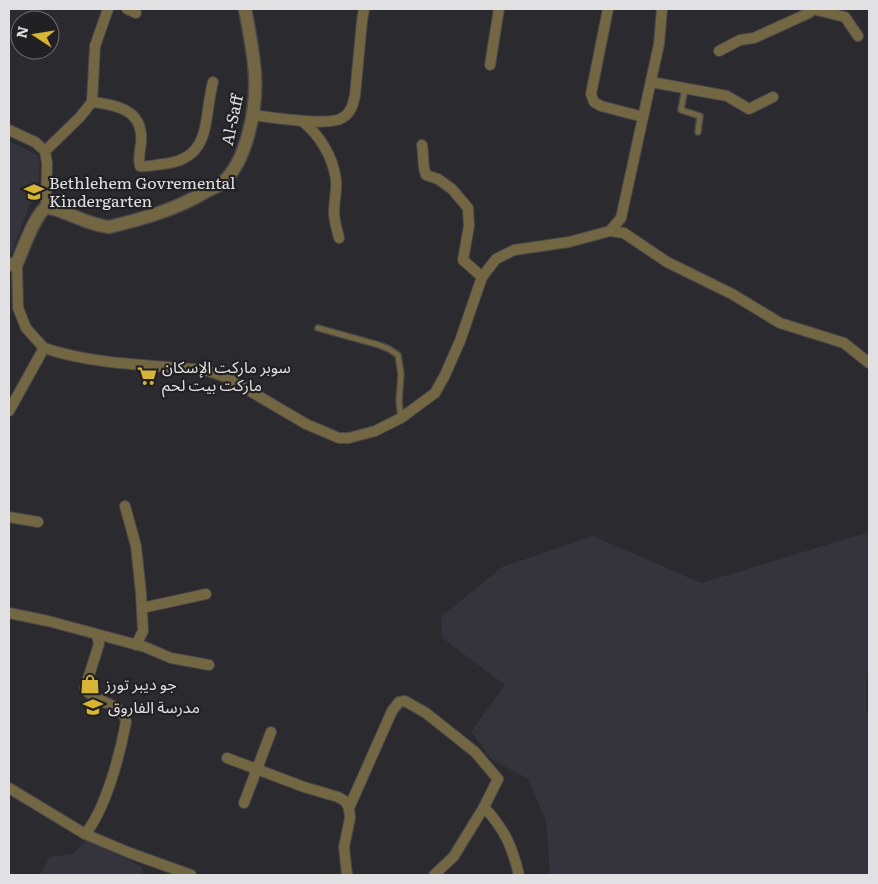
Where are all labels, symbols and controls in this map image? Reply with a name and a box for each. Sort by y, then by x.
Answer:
north arrow [10,10,60,60]
text: N [10,24,32,40]
street label: Al-Saff [214,90,248,148]
place label: Bethlehem Govremental Kindergarten [49,170,235,212]
school or university icon: Bethlehem Govremental Kindergarten [23,181,45,203]
place label: سوبر ماركت الإسكان ماركت بيت لحم [162,354,291,398]
supermarket icon: سوبر ماركت الإسكان ماركت بيت لحم [136,365,158,387]
place label: جو ديبر تورز [104,671,177,695]
shop icon: جو ديبر تورز [79,673,101,695]
place label: مدرسة الفاروق [108,694,200,718]
school or university icon: مدرسة الفاروق [82,696,104,718]

